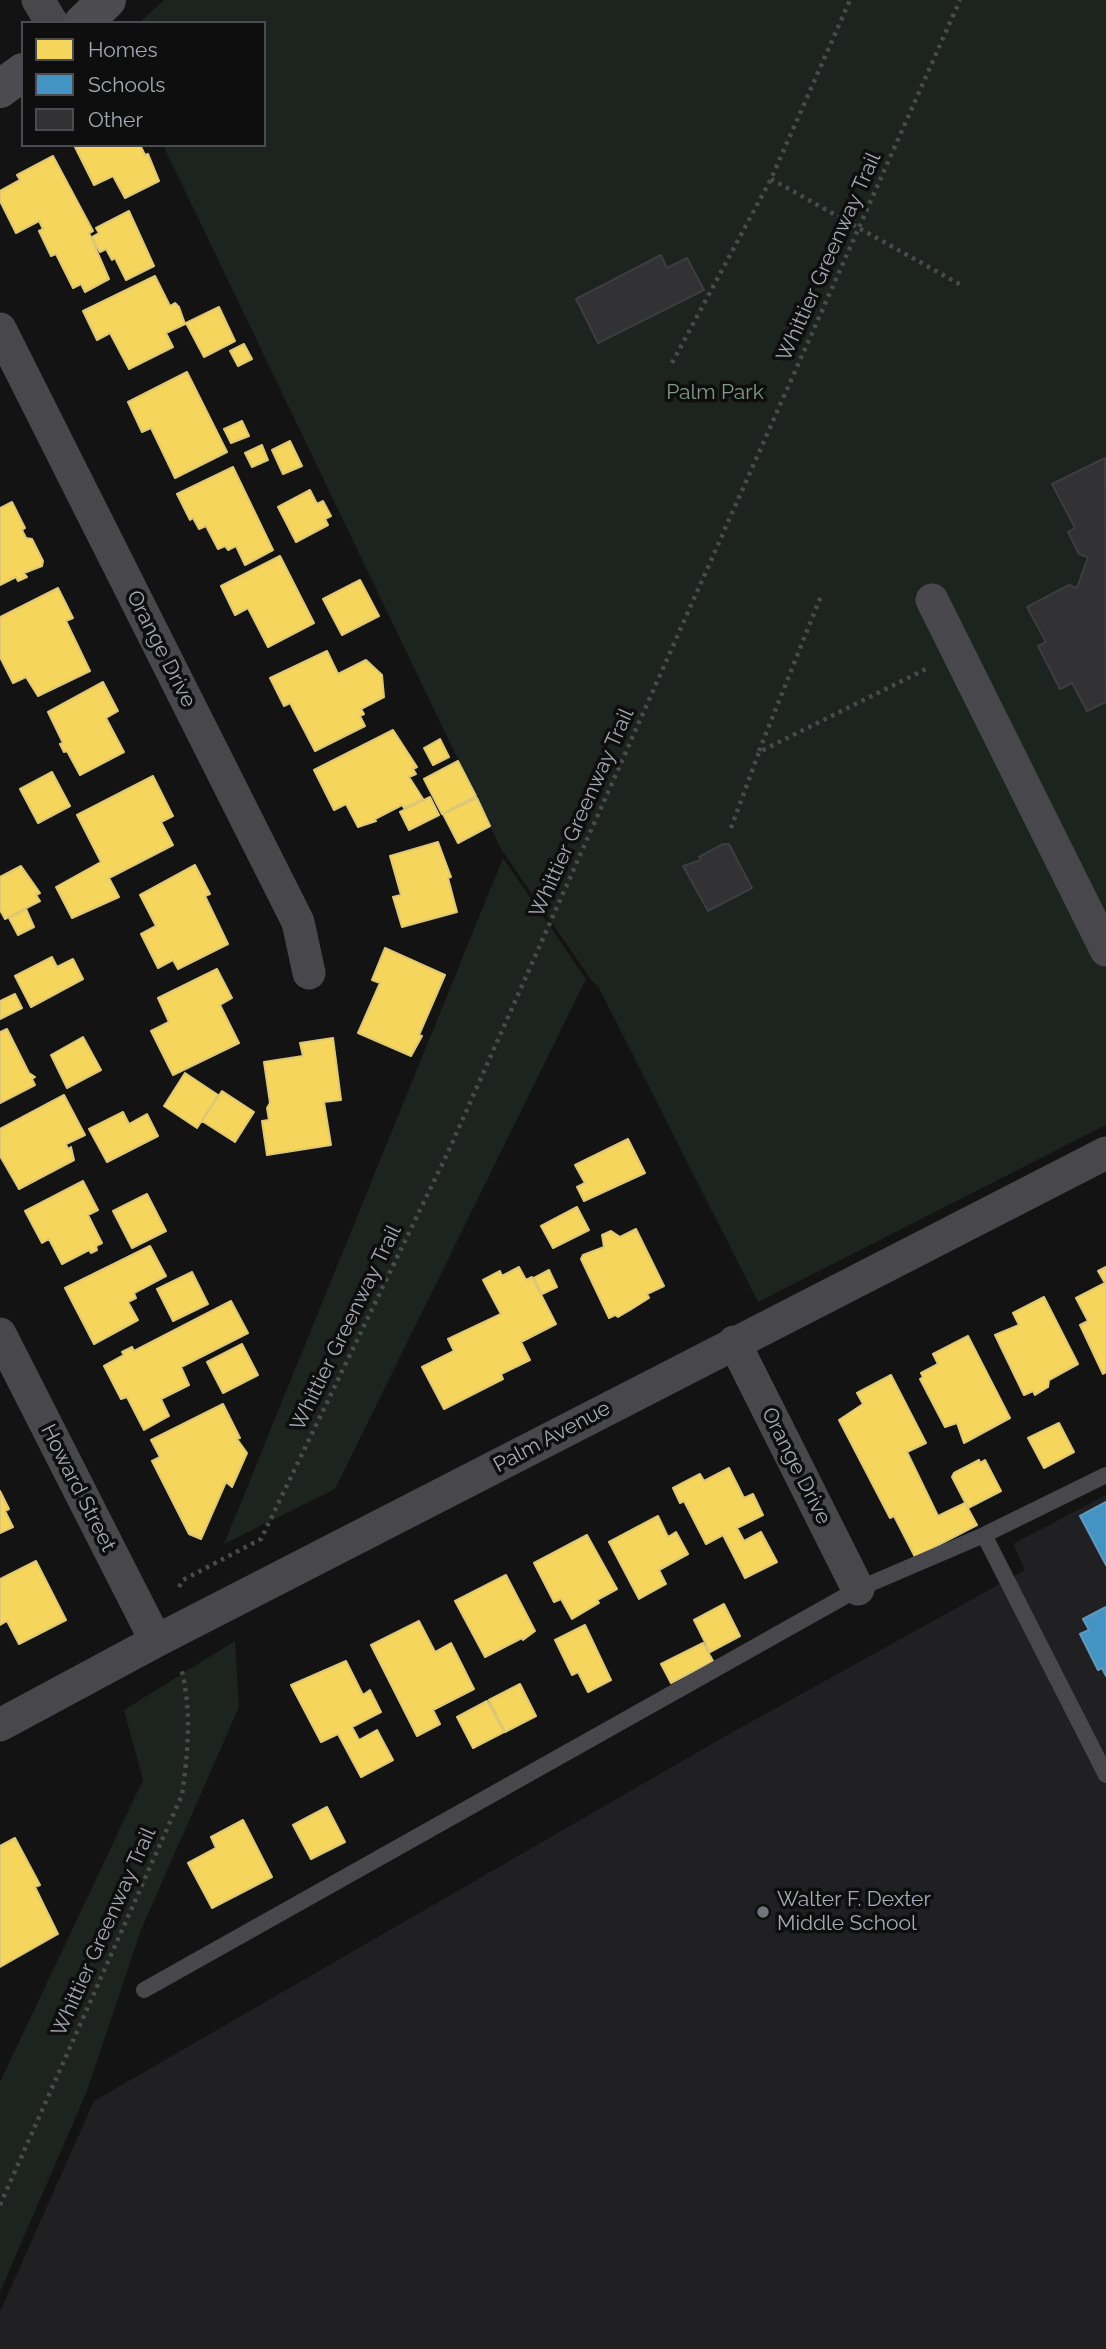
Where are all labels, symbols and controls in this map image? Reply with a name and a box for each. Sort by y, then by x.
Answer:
legend [21,21,266,147]
text: Homes [88,37,158,62]
text: Schools [88,72,165,97]
text: Other [88,107,143,132]
street label: Whittier Greenway Trail [772,149,886,365]
park label: Palm Park [666,380,764,406]
street label: Orange Drive [121,586,201,712]
street label: Whittier Greenway Trail [525,705,639,921]
street label: Whittier Greenway Trail [285,1221,407,1435]
street label: Palm Avenue [489,1396,615,1478]
street label: Orange Drive [756,1403,836,1529]
street label: Howard Street [35,1420,121,1556]
street label: Whittier Greenway Trail [47,1824,161,2040]
place label: Walter F. Dexter Middle School [777,1887,931,1937]
marker: Walter F. Dexter Middle School [755,1904,771,1920]

